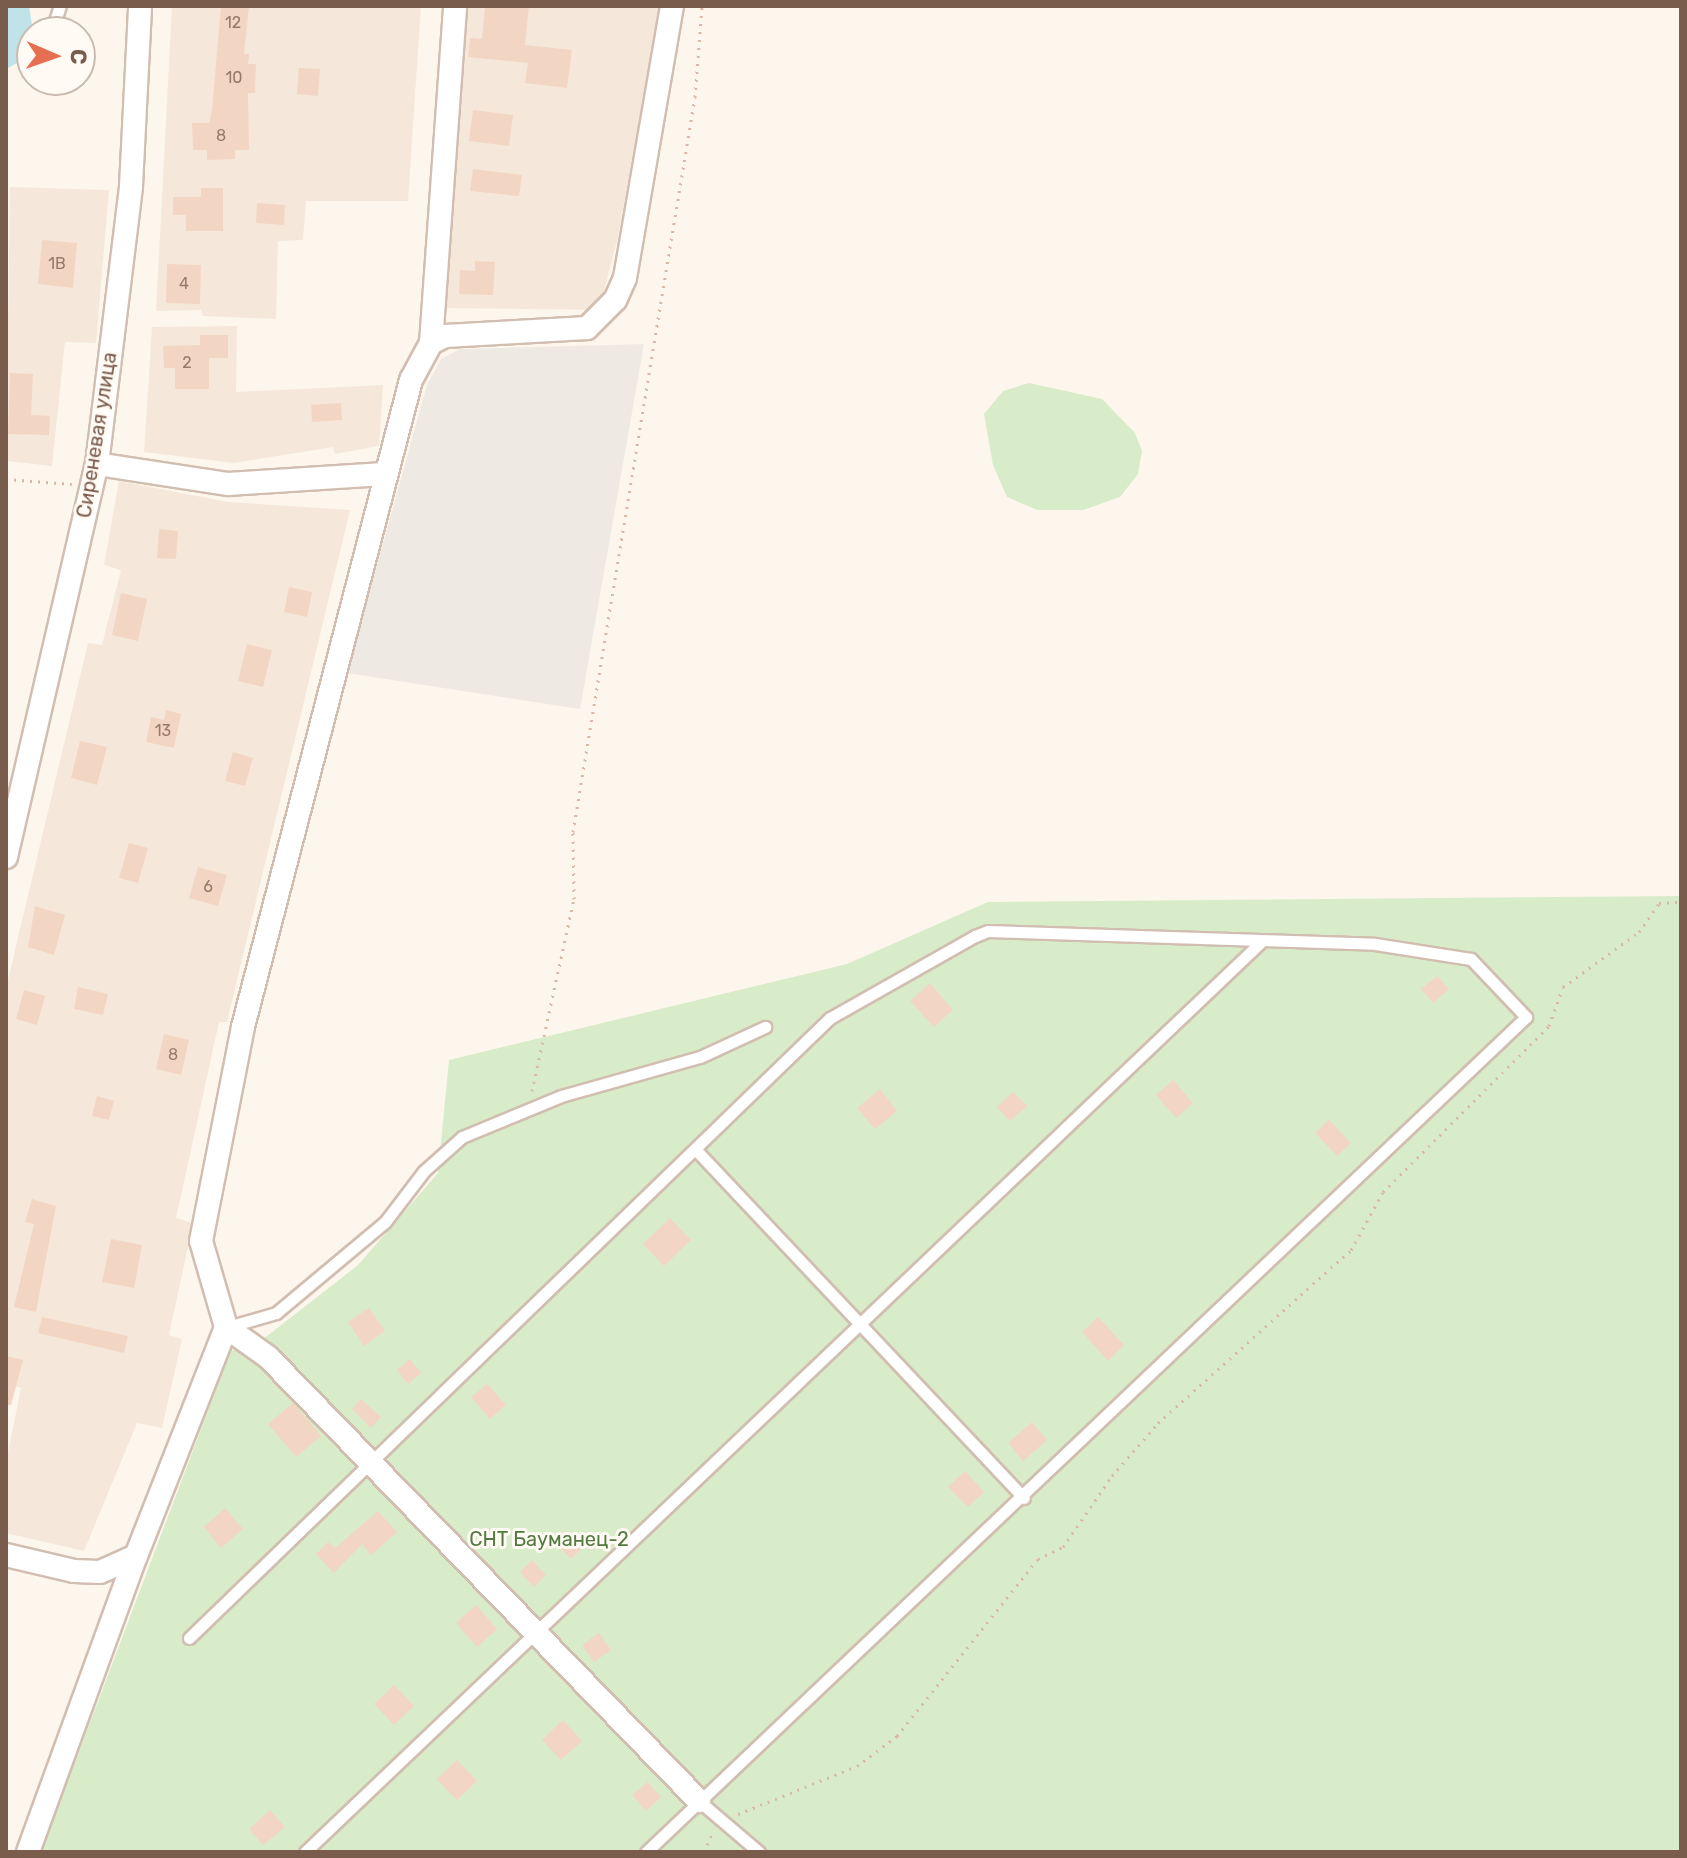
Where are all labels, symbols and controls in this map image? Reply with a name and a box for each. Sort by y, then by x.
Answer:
house number: 12 [225,13,241,33]
north arrow [16,16,96,96]
text: С [65,49,92,65]
house number: 10 [225,68,243,88]
house number: 8 [216,126,226,146]
house number: 1В [48,254,66,274]
house number: 4 [179,274,189,294]
street label: Сиреневая улица [72,350,122,520]
house number: 2 [182,353,192,373]
house number: 13 [155,721,171,741]
house number: 6 [203,877,213,897]
house number: 8 [168,1045,178,1065]
park label: СНТ Бауманец-2 [469,1527,629,1551]

